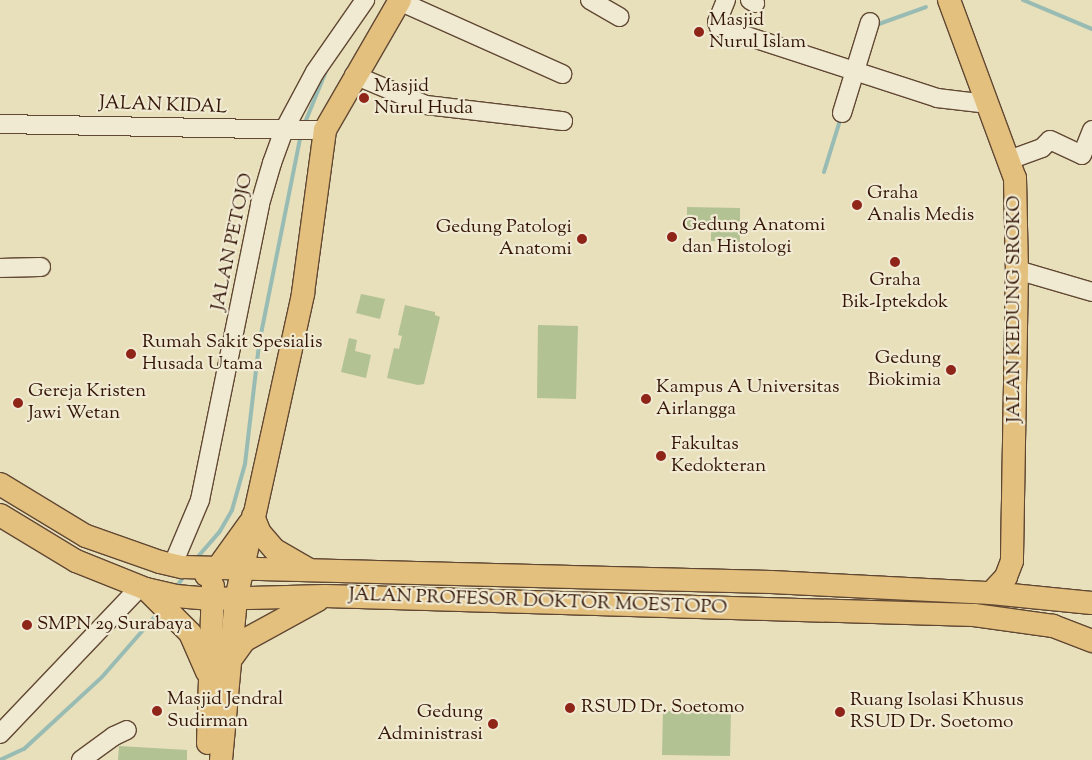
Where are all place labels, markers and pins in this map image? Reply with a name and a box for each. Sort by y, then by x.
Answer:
place label: Masjid Nurul Islam [709,10,806,54]
marker: Masjid Nurul Islam [693,26,705,38]
place label: Masjid Nurul Huda [374,76,473,120]
marker: Masjid Nurul Huda [358,92,370,104]
place label: Graha Analis Medis [867,183,974,227]
marker: Graha Analis Medis [851,199,863,211]
place label: Gedung Anatomi dan Histologi [682,215,825,259]
place label: Gedung Patologi Anatomi [436,217,572,261]
marker: Gedung Anatomi dan Histologi [666,231,678,243]
marker: Gedung Patologi Anatomi [576,233,588,245]
marker: Graha Bik-Iptekdok [889,256,901,268]
place label: Graha Bik-Iptekdok [842,270,948,314]
place label: Rumah Sakit Spesialis Husada Utama [142,332,322,376]
marker: Rumah Sakit Spesialis Husada Utama [124,347,138,361]
place label: Gedung Biokimia [868,348,941,392]
marker: Gedung Biokimia [945,364,957,376]
place label: Kampus A Universitas Airlangga [656,377,839,421]
place label: Gereja Kristen Jawi Wetan [28,381,146,425]
marker: Kampus A Universitas Airlangga [640,393,652,405]
marker: Gereja Kristen Jawi Wetan [12,397,24,409]
place label: Fakultas Kedokteran [671,434,766,478]
marker: Fakultas Kedokteran [655,450,667,462]
place label: SMPN 29 Surabaya [37,614,192,636]
marker: SMPN 29 Surabaya [21,619,33,631]
place label: Masjid Jendral Sudirman [167,689,283,733]
place label: Ruang Isolasi Khusus RSUD Dr. Soetomo [850,690,1024,734]
place label: RSUD Dr. Soetomo [581,697,744,719]
marker: RSUD Dr. Soetomo [563,701,577,715]
place label: Gedung Administrasi [377,702,483,746]
marker: Masjid Jendral Sudirman [151,705,163,717]
marker: Ruang Isolasi Khusus RSUD Dr. Soetomo [834,706,846,718]
marker: Gedung Administrasi [487,718,499,730]

